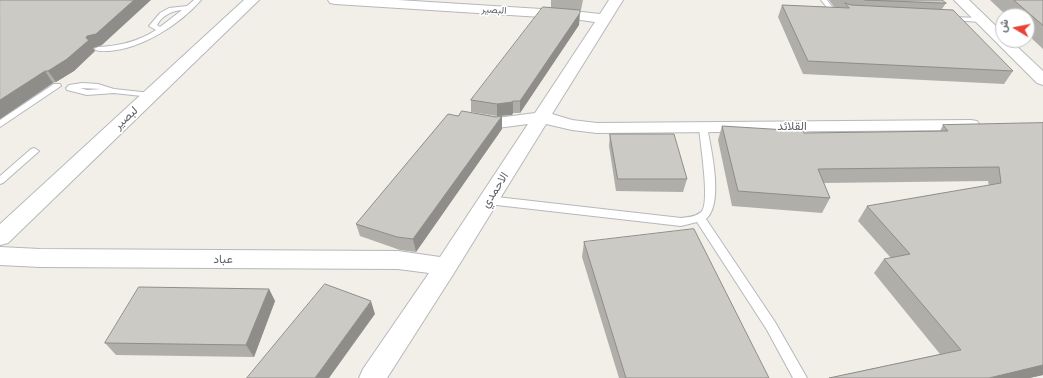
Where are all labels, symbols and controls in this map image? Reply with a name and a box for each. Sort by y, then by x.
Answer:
street label: البصير [481,3,507,17]
north arrow [995,8,1035,48]
text: ش [997,19,1010,33]
street label: لبصير [111,103,141,133]
street label: القلائد [777,119,807,133]
street label: الاحمدي [478,170,512,210]
street label: عباد [213,252,233,266]

